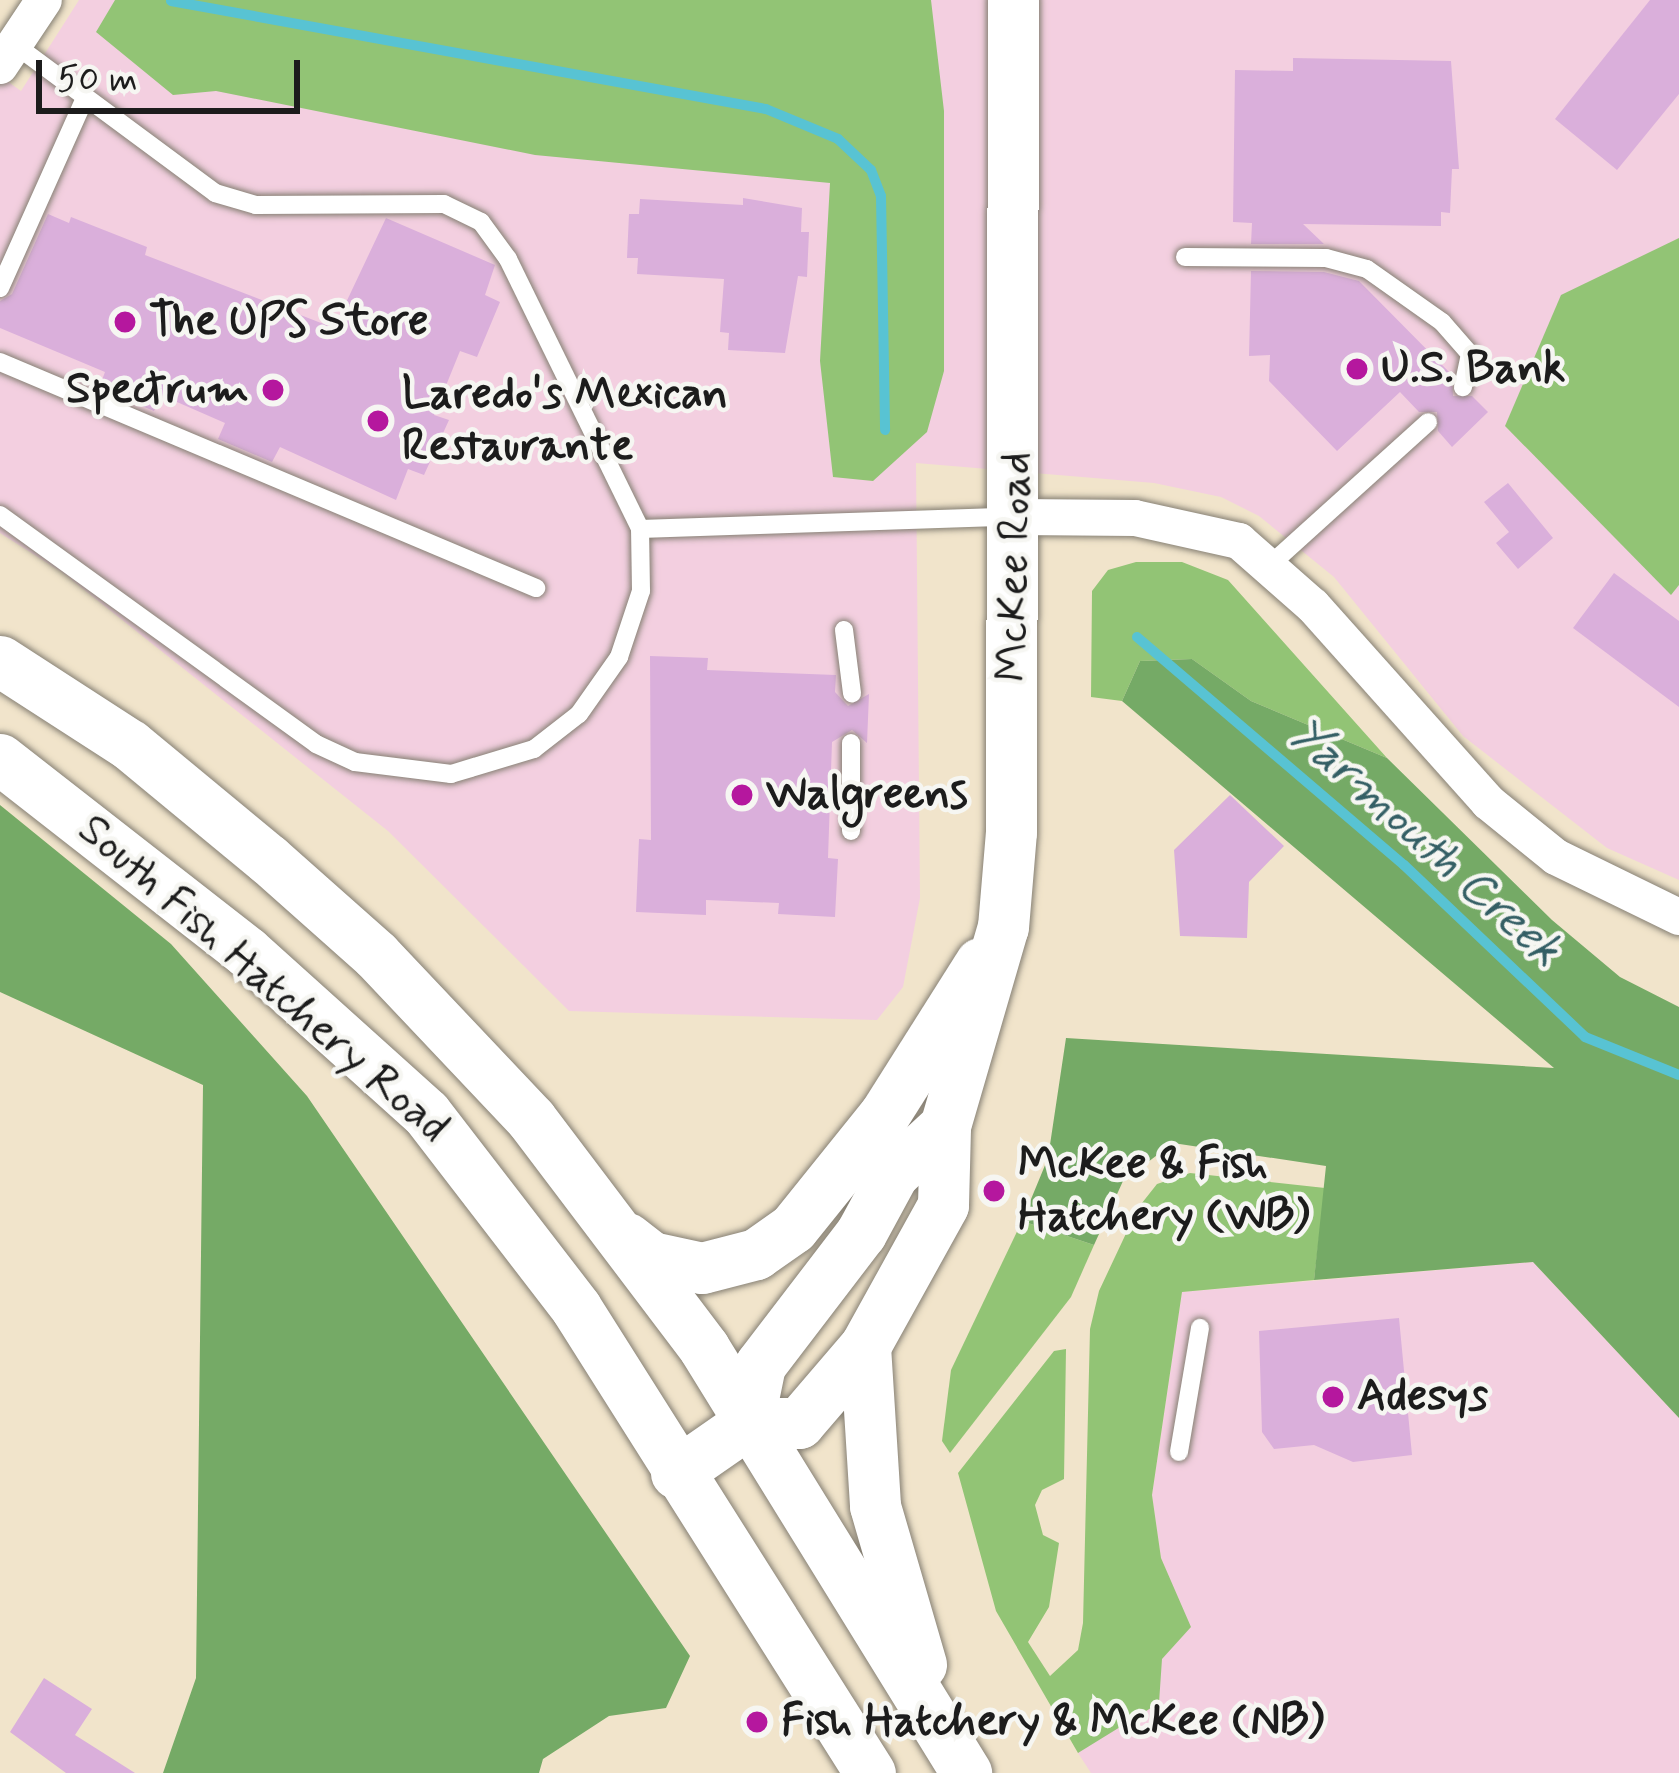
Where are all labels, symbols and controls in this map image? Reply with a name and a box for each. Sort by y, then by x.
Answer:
scale bar [42,36,306,110]
text: 50 m [57,57,138,104]
place label: The UPS Store [149,295,422,349]
marker: The UPS Store [112,309,138,335]
place label: U.S. Bank [1381,342,1565,396]
marker: U.S. Bank [1344,356,1370,382]
place label: Spectrum [66,363,249,417]
place label: Laredo's Mexican Restaurante [402,368,725,474]
marker: Spectrum [260,377,286,403]
marker: Laredo's Mexican Restaurante [365,408,391,434]
street label: McKee Road [986,451,1044,683]
water label: Yarmouth Creek [1277,705,1573,979]
place label: Walgreens [766,768,968,822]
marker: Walgreens [729,782,755,808]
street label: South Fish Hatchery Road [67,804,459,1154]
place label: McKee & Fish Hatchery (WB) [1018,1138,1309,1244]
marker: McKee & Fish Hatchery (WB) [981,1178,1007,1204]
place label: Adesys [1357,1370,1488,1424]
marker: Adesys [1320,1384,1346,1410]
place label: Fish Hatchery & McKee (NB) [781,1695,1324,1749]
marker: Fish Hatchery & McKee (NB) [744,1709,770,1735]

